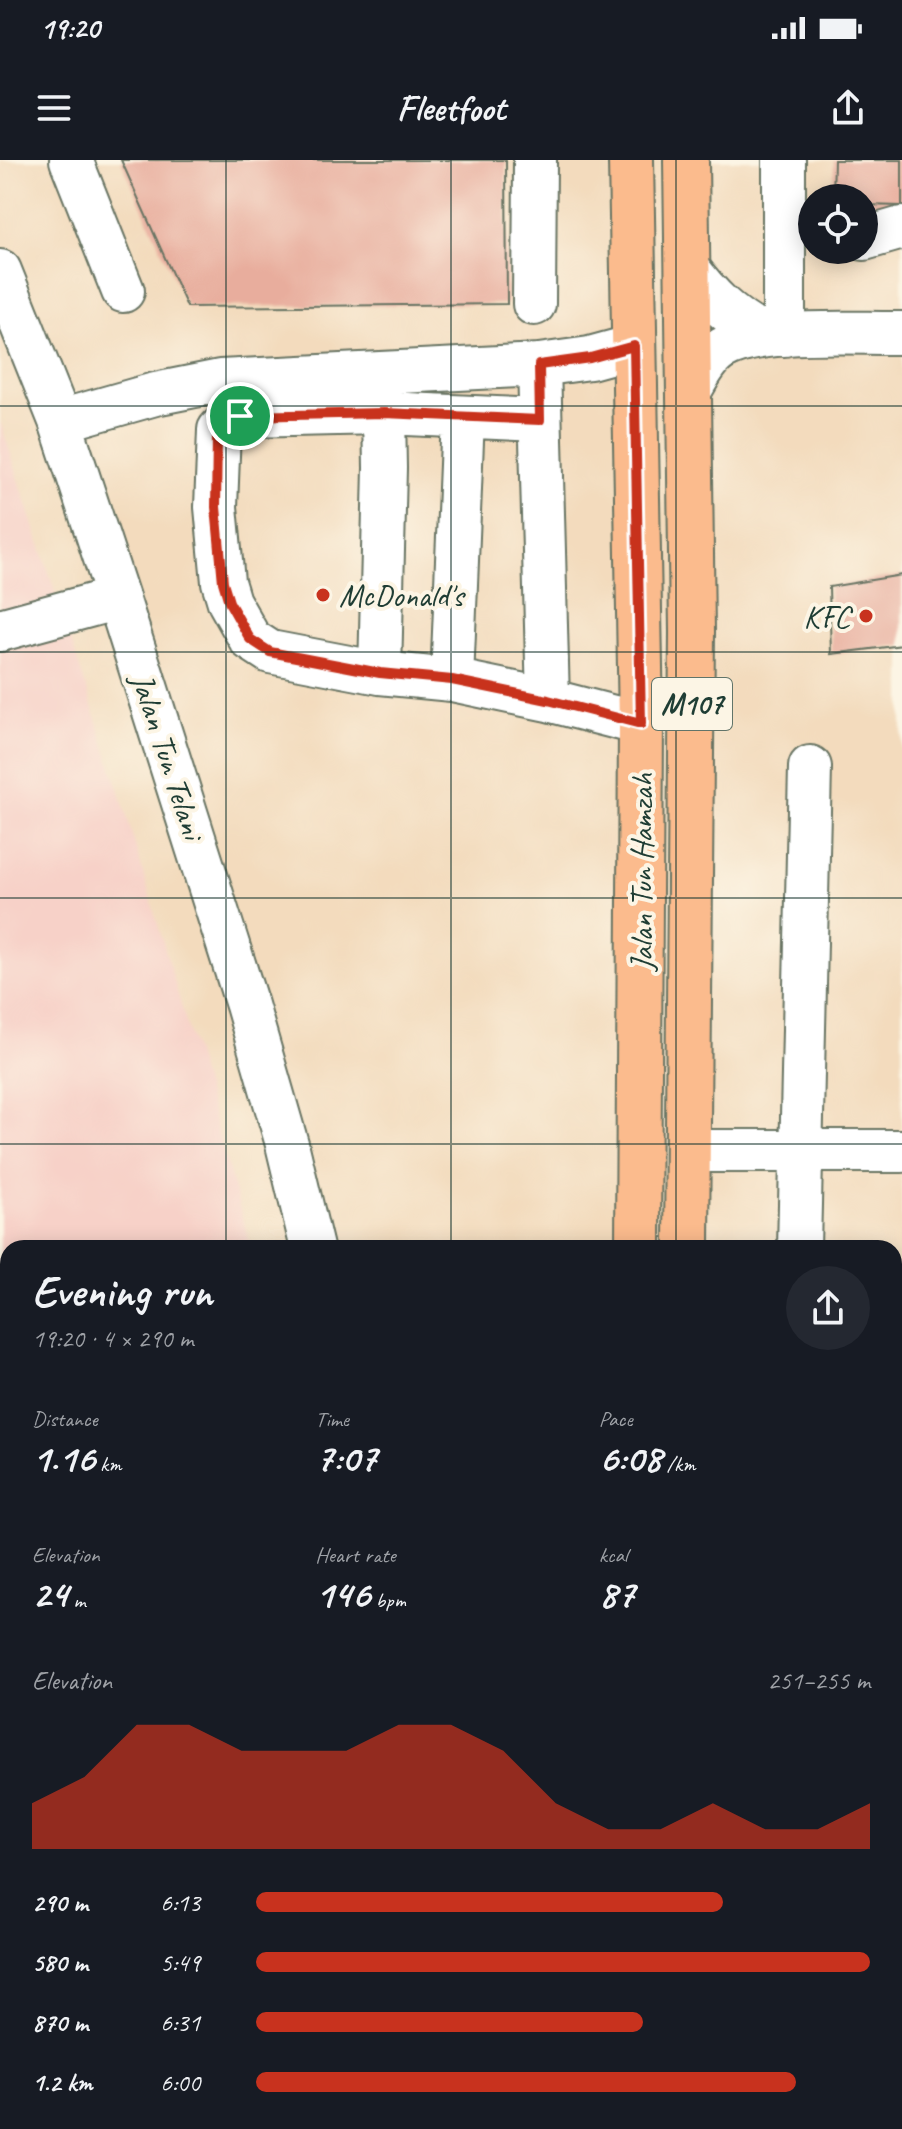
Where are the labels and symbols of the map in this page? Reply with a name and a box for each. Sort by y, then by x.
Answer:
pin [206,382,274,450]
place label: McDonald's [339,575,466,616]
marker: McDonald's [314,586,332,604]
place label: KFC [803,596,854,637]
marker: KFC [857,607,875,625]
street label: Jalan Tun Telani [121,666,215,848]
road number: M107 [652,678,732,730]
street label: Jalan Tun Hamzah [621,773,662,973]

